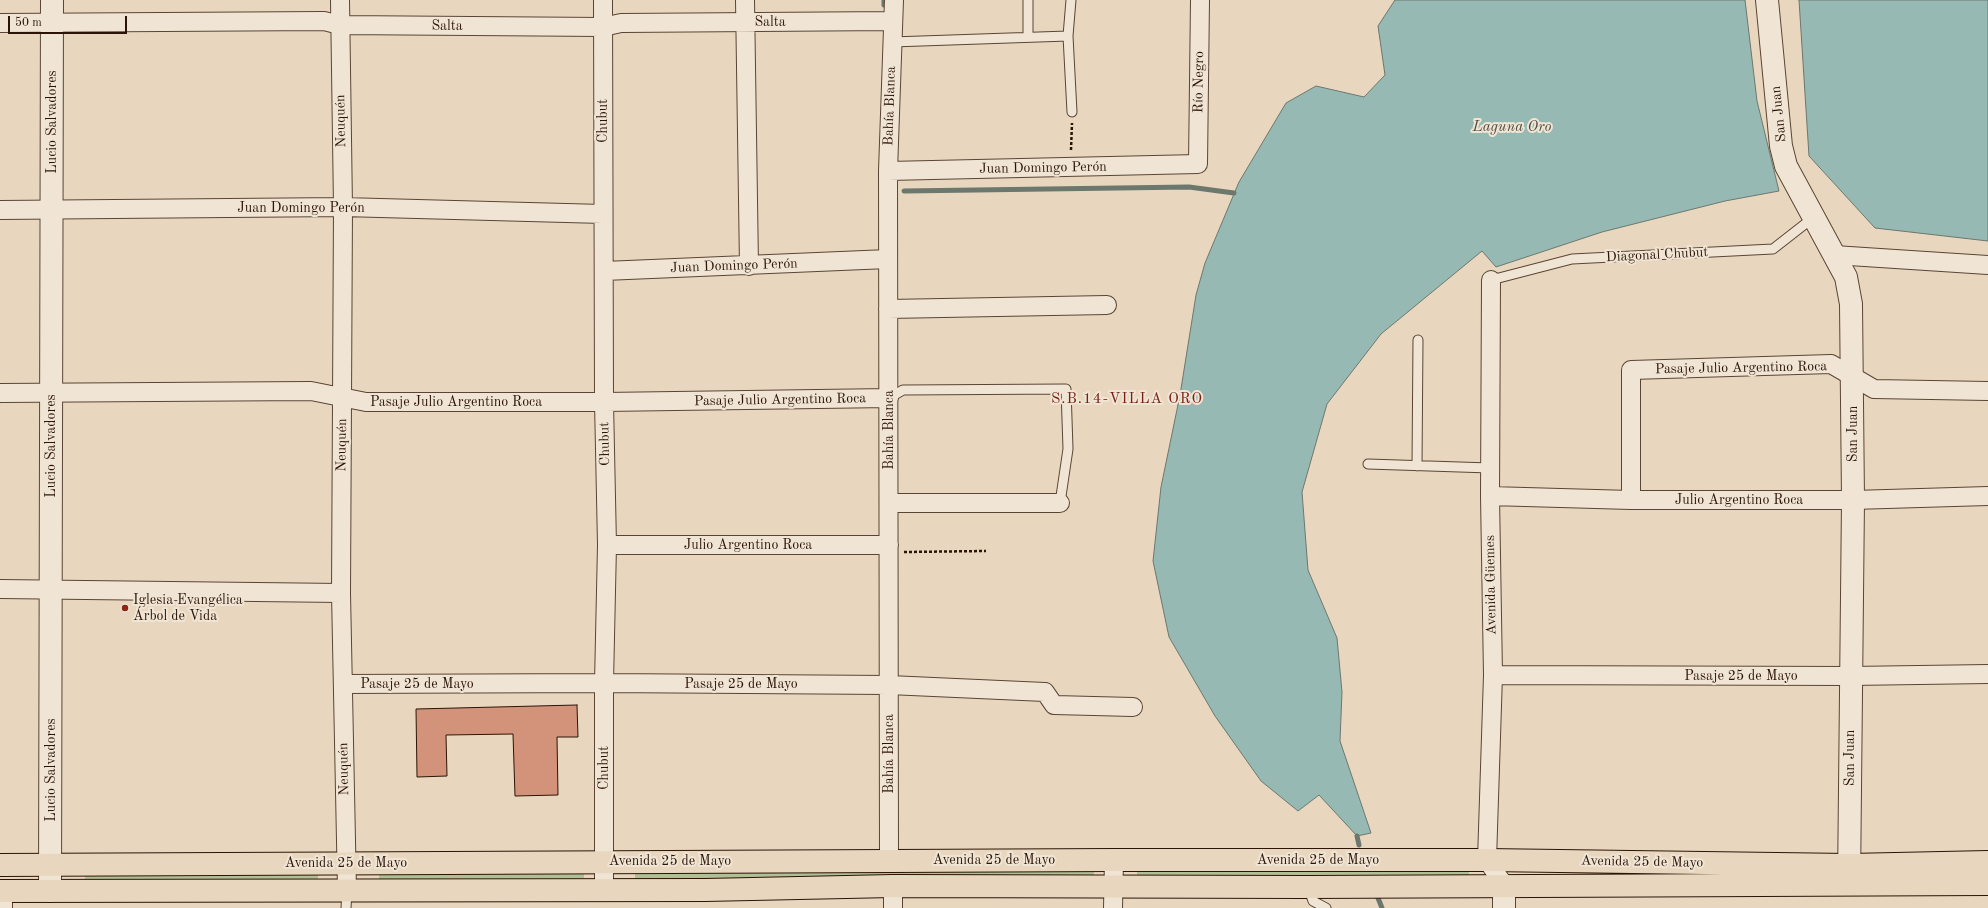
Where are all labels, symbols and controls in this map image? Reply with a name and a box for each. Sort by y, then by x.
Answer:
scale bar [10,8,129,34]
street label: Salta [754,14,786,30]
text: 50 m [15,17,42,29]
street label: Salta [431,18,463,34]
street label: Río Negro [1190,51,1208,113]
street label: Bahía Blanca [880,66,900,146]
street label: Lucio Salvadores [44,70,60,174]
street label: San Juan [1768,85,1790,143]
street label: Neuquén [332,94,350,148]
street label: Chubut [595,99,611,143]
water label: Laguna Oro [1473,118,1551,136]
street label: Juan Domingo Perón [979,158,1107,178]
street label: Juan Domingo Perón [237,200,365,216]
street label: Diagonal Chubut [1605,244,1709,266]
street label: Juan Domingo Perón [670,255,798,277]
street label: Pasaje Julio Argentino Roca [1655,358,1827,378]
street label: Pasaje Julio Argentino Roca [694,390,866,410]
street label: Bahía Blanca [881,390,897,470]
district label: S.B.14-VILLA ORO [1051,390,1203,408]
street label: Lucio Salvadores [43,394,59,498]
street label: Pasaje Julio Argentino Roca [370,394,542,410]
street label: San Juan [1845,406,1861,462]
street label: Neuquén [333,418,351,472]
street label: Chubut [596,422,614,466]
street label: Julio Argentino Roca [1675,492,1803,508]
street label: Avenida Güemes [1482,535,1500,635]
street label: Julio Argentino Roca [684,537,812,553]
place label: Iglesia Evangélica Árbol de Vida [133,592,243,624]
marker: Iglesia Evangélica Árbol de Vida [120,603,130,613]
street label: Pasaje 25 de Mayo [1684,668,1798,684]
street label: Pasaje 25 de Mayo [360,676,474,692]
street label: Pasaje 25 de Mayo [684,676,798,692]
street label: Bahía Blanca [881,714,897,794]
street label: Lucio Salvadores [43,718,59,822]
street label: San Juan [1842,730,1858,786]
street label: Neuquén [335,742,353,796]
street label: Chubut [596,746,612,790]
street label: Avenida 25 de Mayo [933,852,1055,868]
street label: Avenida 25 de Mayo [1257,852,1379,868]
street label: Avenida 25 de Mayo [609,853,731,869]
street label: Avenida 25 de Mayo [1581,853,1703,871]
street label: Avenida 25 de Mayo [285,855,407,871]

